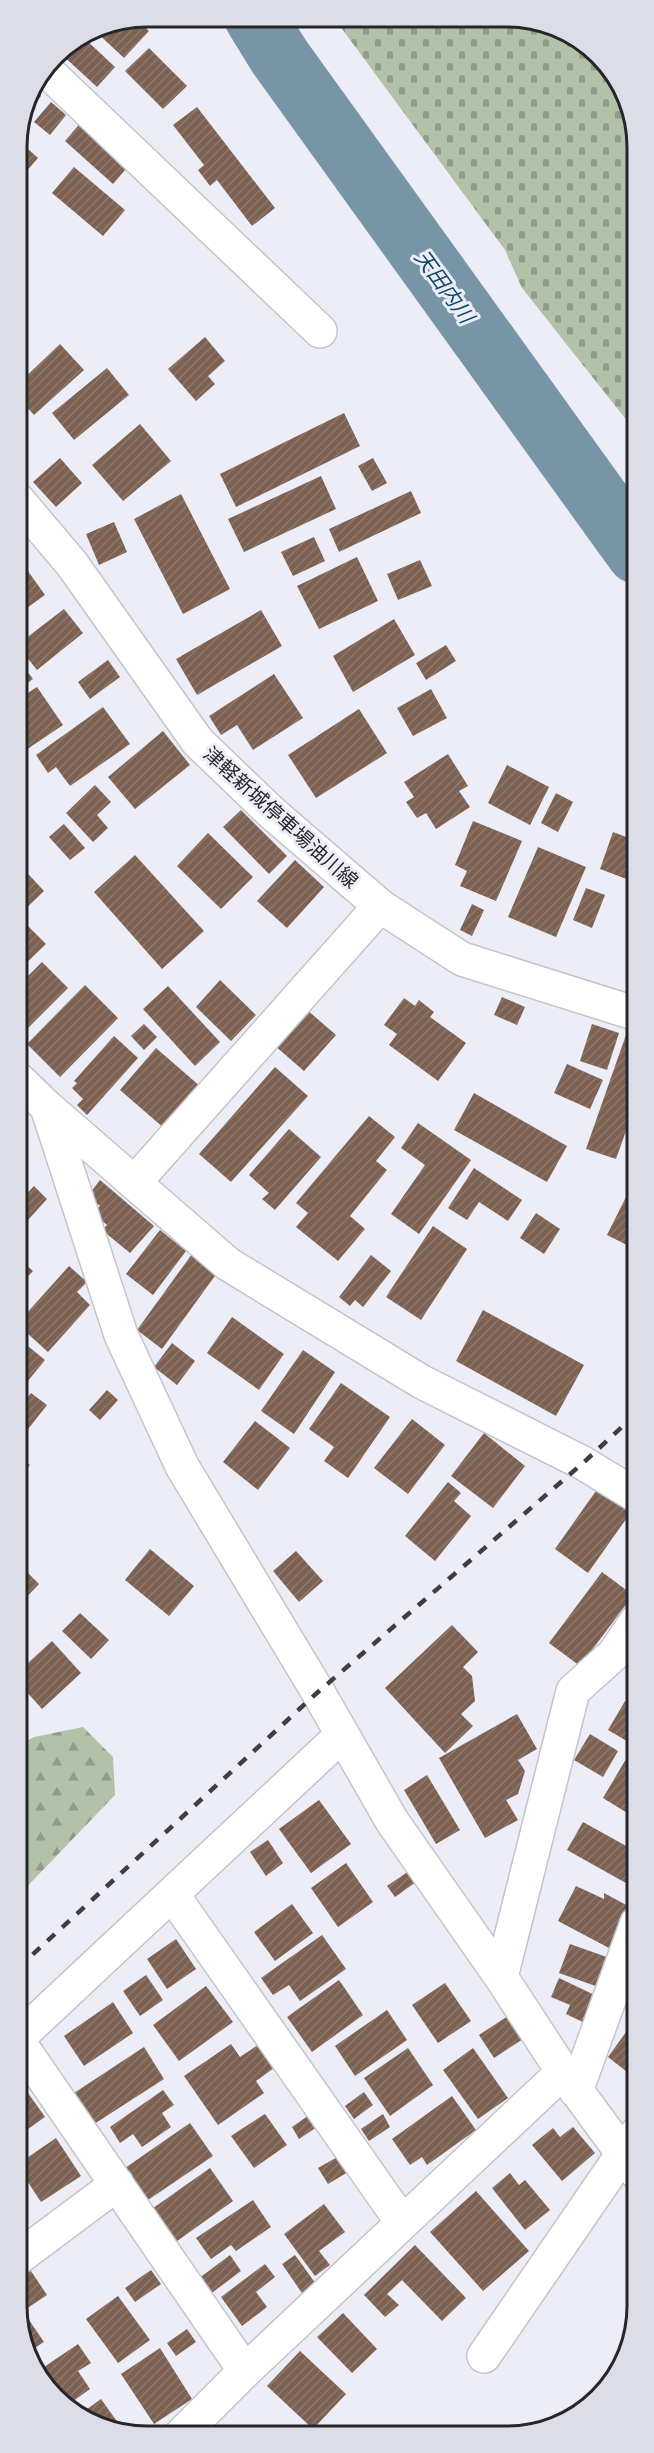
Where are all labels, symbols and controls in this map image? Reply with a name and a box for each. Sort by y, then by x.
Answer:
water label: 天田内川 [409,244,482,330]
street label: 津軽新城停車場油川線 [198,740,364,894]

